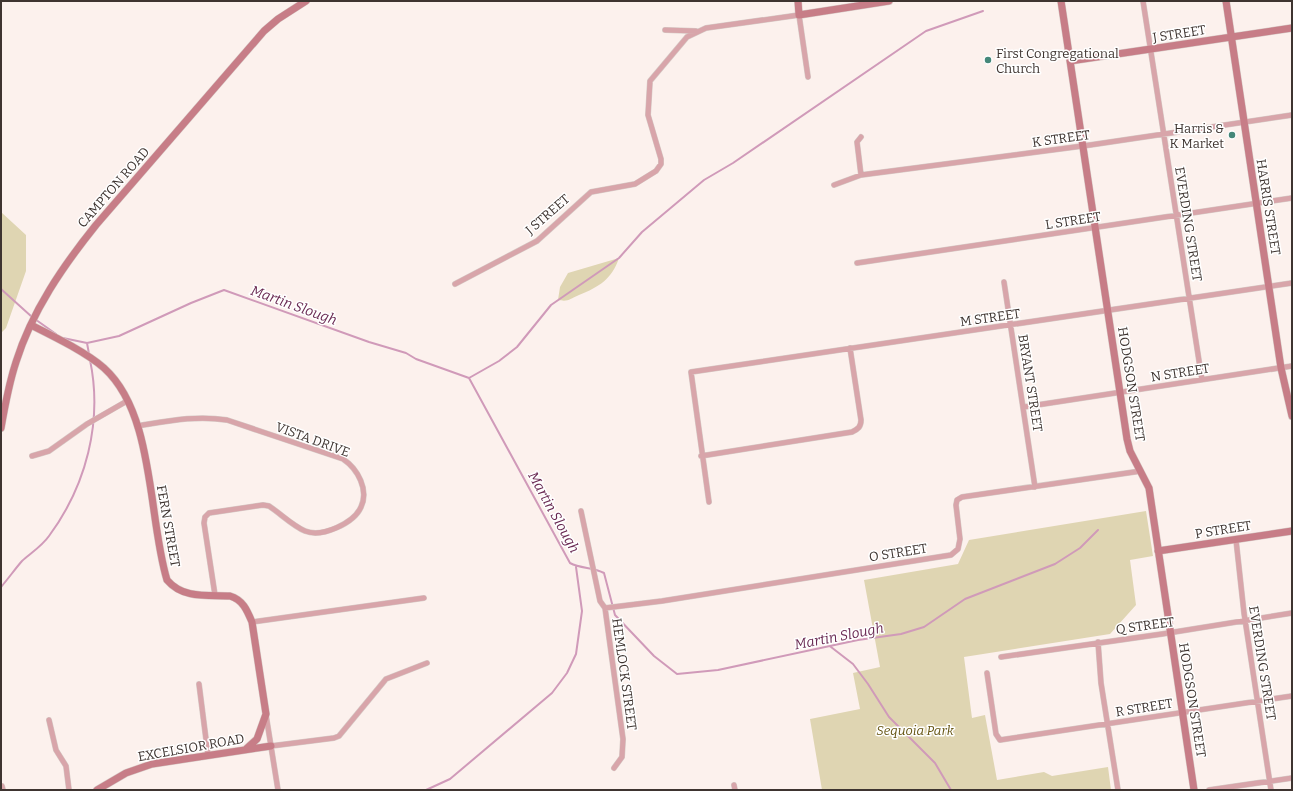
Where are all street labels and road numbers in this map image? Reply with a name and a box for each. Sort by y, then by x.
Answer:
street label: J STREET [1151,22,1207,45]
street label: K STREET [1031,127,1091,150]
street label: CAMPTON ROAD [74,144,152,231]
street label: HARRIS STREET [1254,158,1284,257]
street label: EVERDING STREET [1172,166,1205,283]
street label: J STREET [522,191,573,238]
street label: L STREET [1044,209,1102,232]
street label: M STREET [959,306,1022,329]
street label: HODGSON STREET [1115,326,1148,443]
street label: BRYANT STREET [1015,333,1046,433]
street label: N STREET [1150,360,1211,385]
street label: VISTA DRIVE [274,419,352,460]
street label: FERN STREET [154,484,183,569]
street label: P STREET [1194,518,1253,541]
street label: O STREET [868,540,929,564]
street label: EVERDING STREET [1246,605,1279,722]
street label: Q STREET [1115,614,1176,637]
street label: HEMLOCK STREET [609,617,640,731]
street label: HODGSON STREET [1176,642,1209,759]
street label: R STREET [1114,696,1174,719]
street label: EXCELSIOR ROAD [137,731,245,764]

